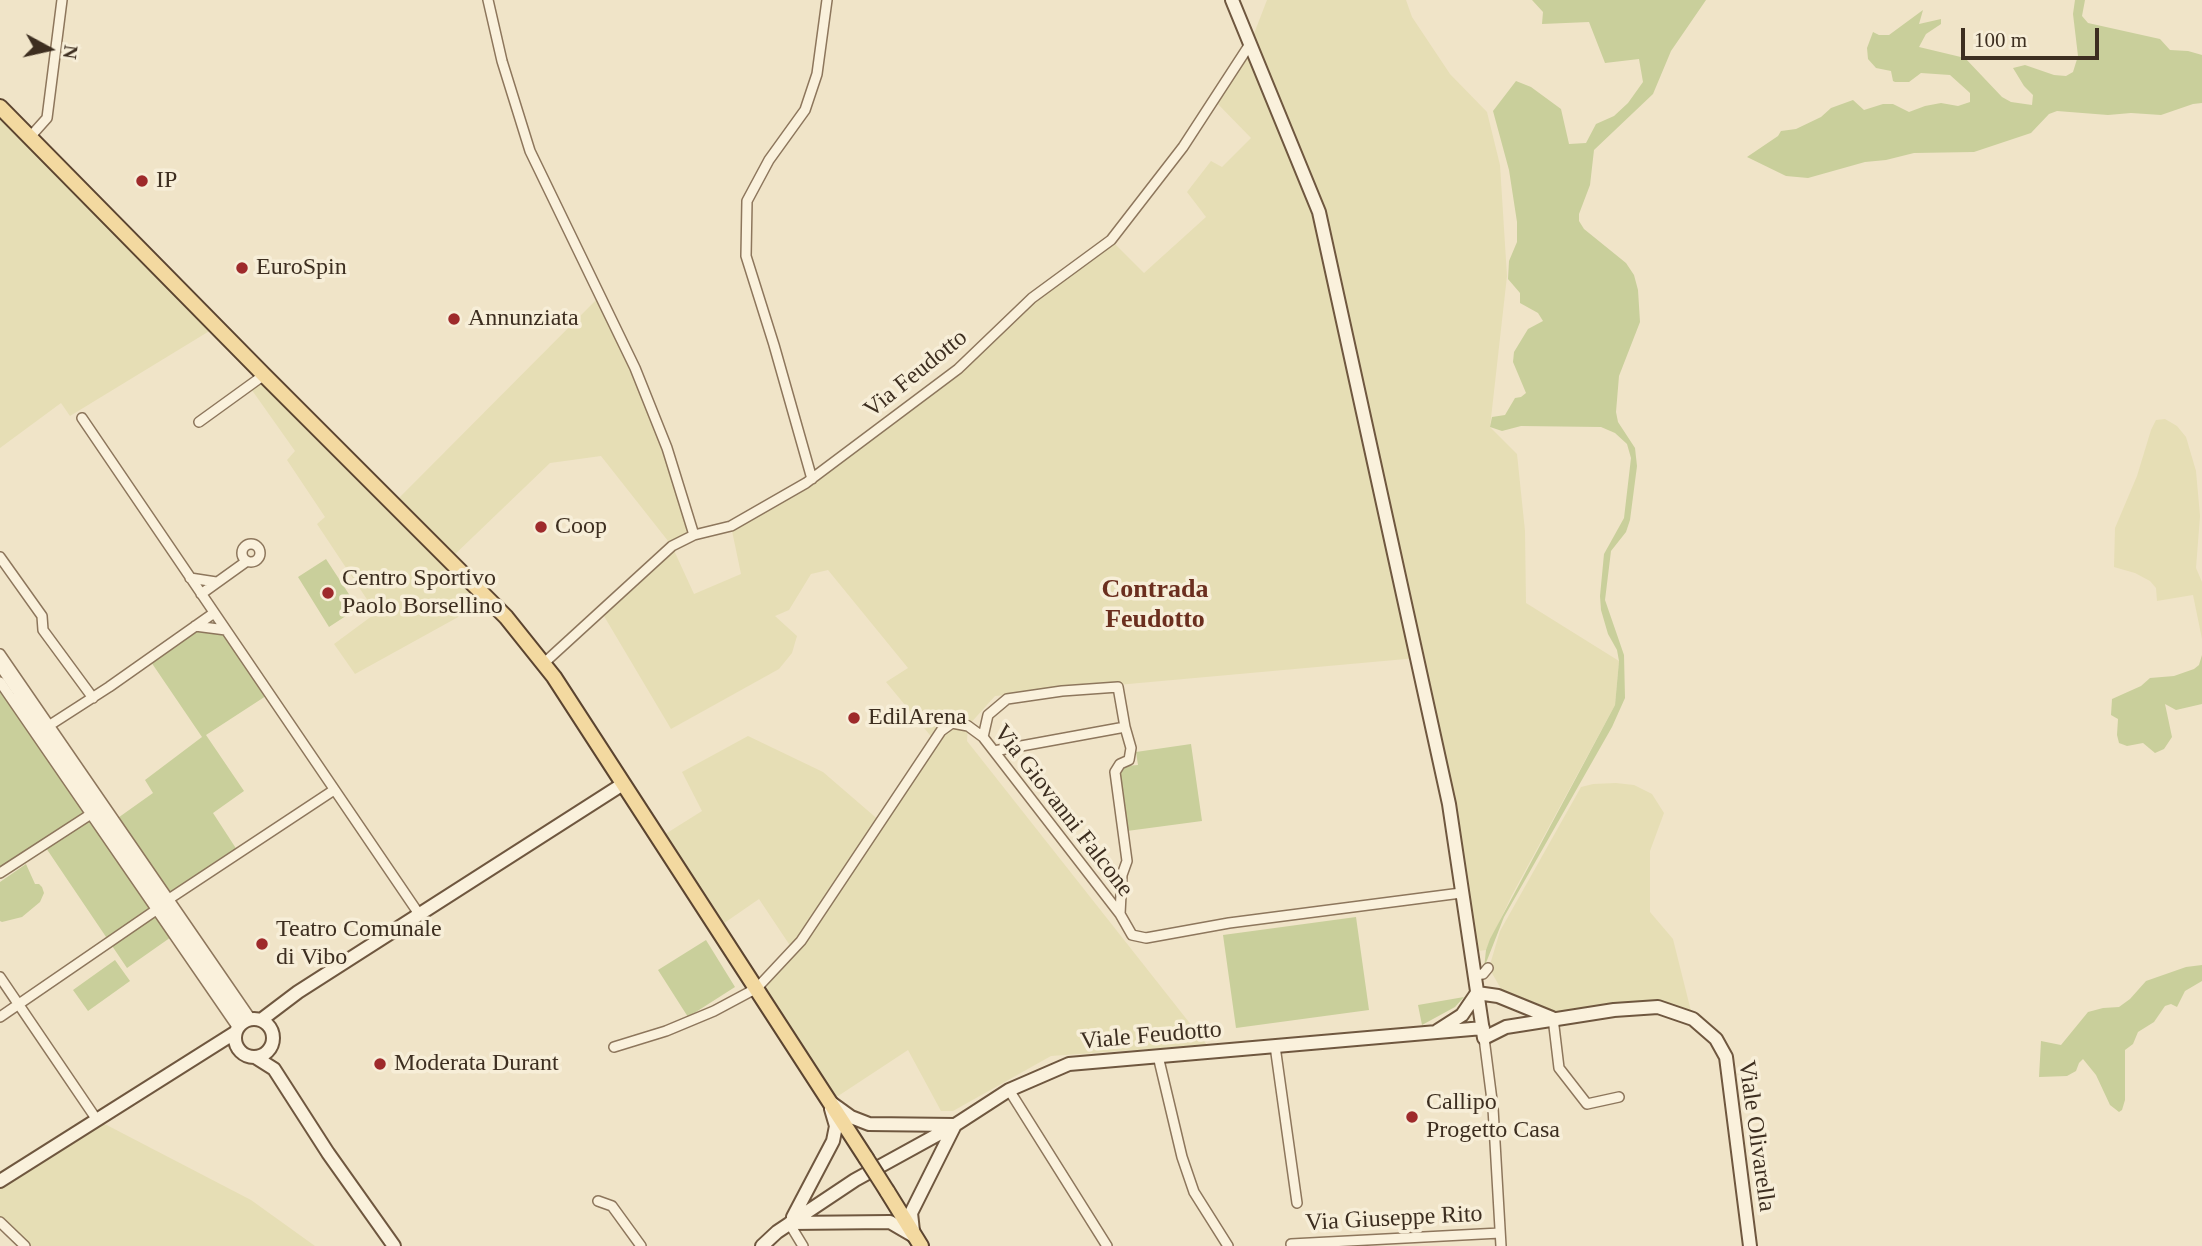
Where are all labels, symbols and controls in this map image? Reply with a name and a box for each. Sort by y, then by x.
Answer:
north arrow [14,14,84,84]
scale bar [1964,14,2102,58]
text: 100 m [1974,28,2027,52]
text: N [59,44,82,60]
place label: IP [156,167,177,195]
marker: IP [134,173,150,189]
place label: EuroSpin [256,254,347,282]
marker: EuroSpin [234,260,250,276]
place label: Annunziata [468,305,579,333]
marker: Annunziata [446,311,462,327]
street label: Via Feudotto [859,324,973,424]
place label: Coop [555,513,607,541]
marker: Coop [533,519,549,535]
place label: Centro Sportivo Paolo Borsellino [342,565,503,621]
district label: Contrada Feudotto [1102,574,1208,636]
marker: Centro Sportivo Paolo Borsellino [320,585,336,601]
place label: EdilArena [868,704,967,732]
marker: EdilArena [846,710,862,726]
street label: Via Giovanni Falcone [987,719,1139,903]
place label: Teatro Comunale di Vibo [276,916,442,972]
marker: Teatro Comunale di Vibo [254,936,270,952]
street label: Viale Feudotto [1079,1015,1223,1057]
place label: Moderata Durant [394,1050,559,1078]
marker: Moderata Durant [372,1056,388,1072]
street label: Viale Olivarella [1731,1058,1781,1214]
place label: Callipo Progetto Casa [1426,1089,1560,1145]
marker: Callipo Progetto Casa [1404,1109,1420,1125]
street label: Via Giuseppe Rito [1305,1200,1483,1238]

